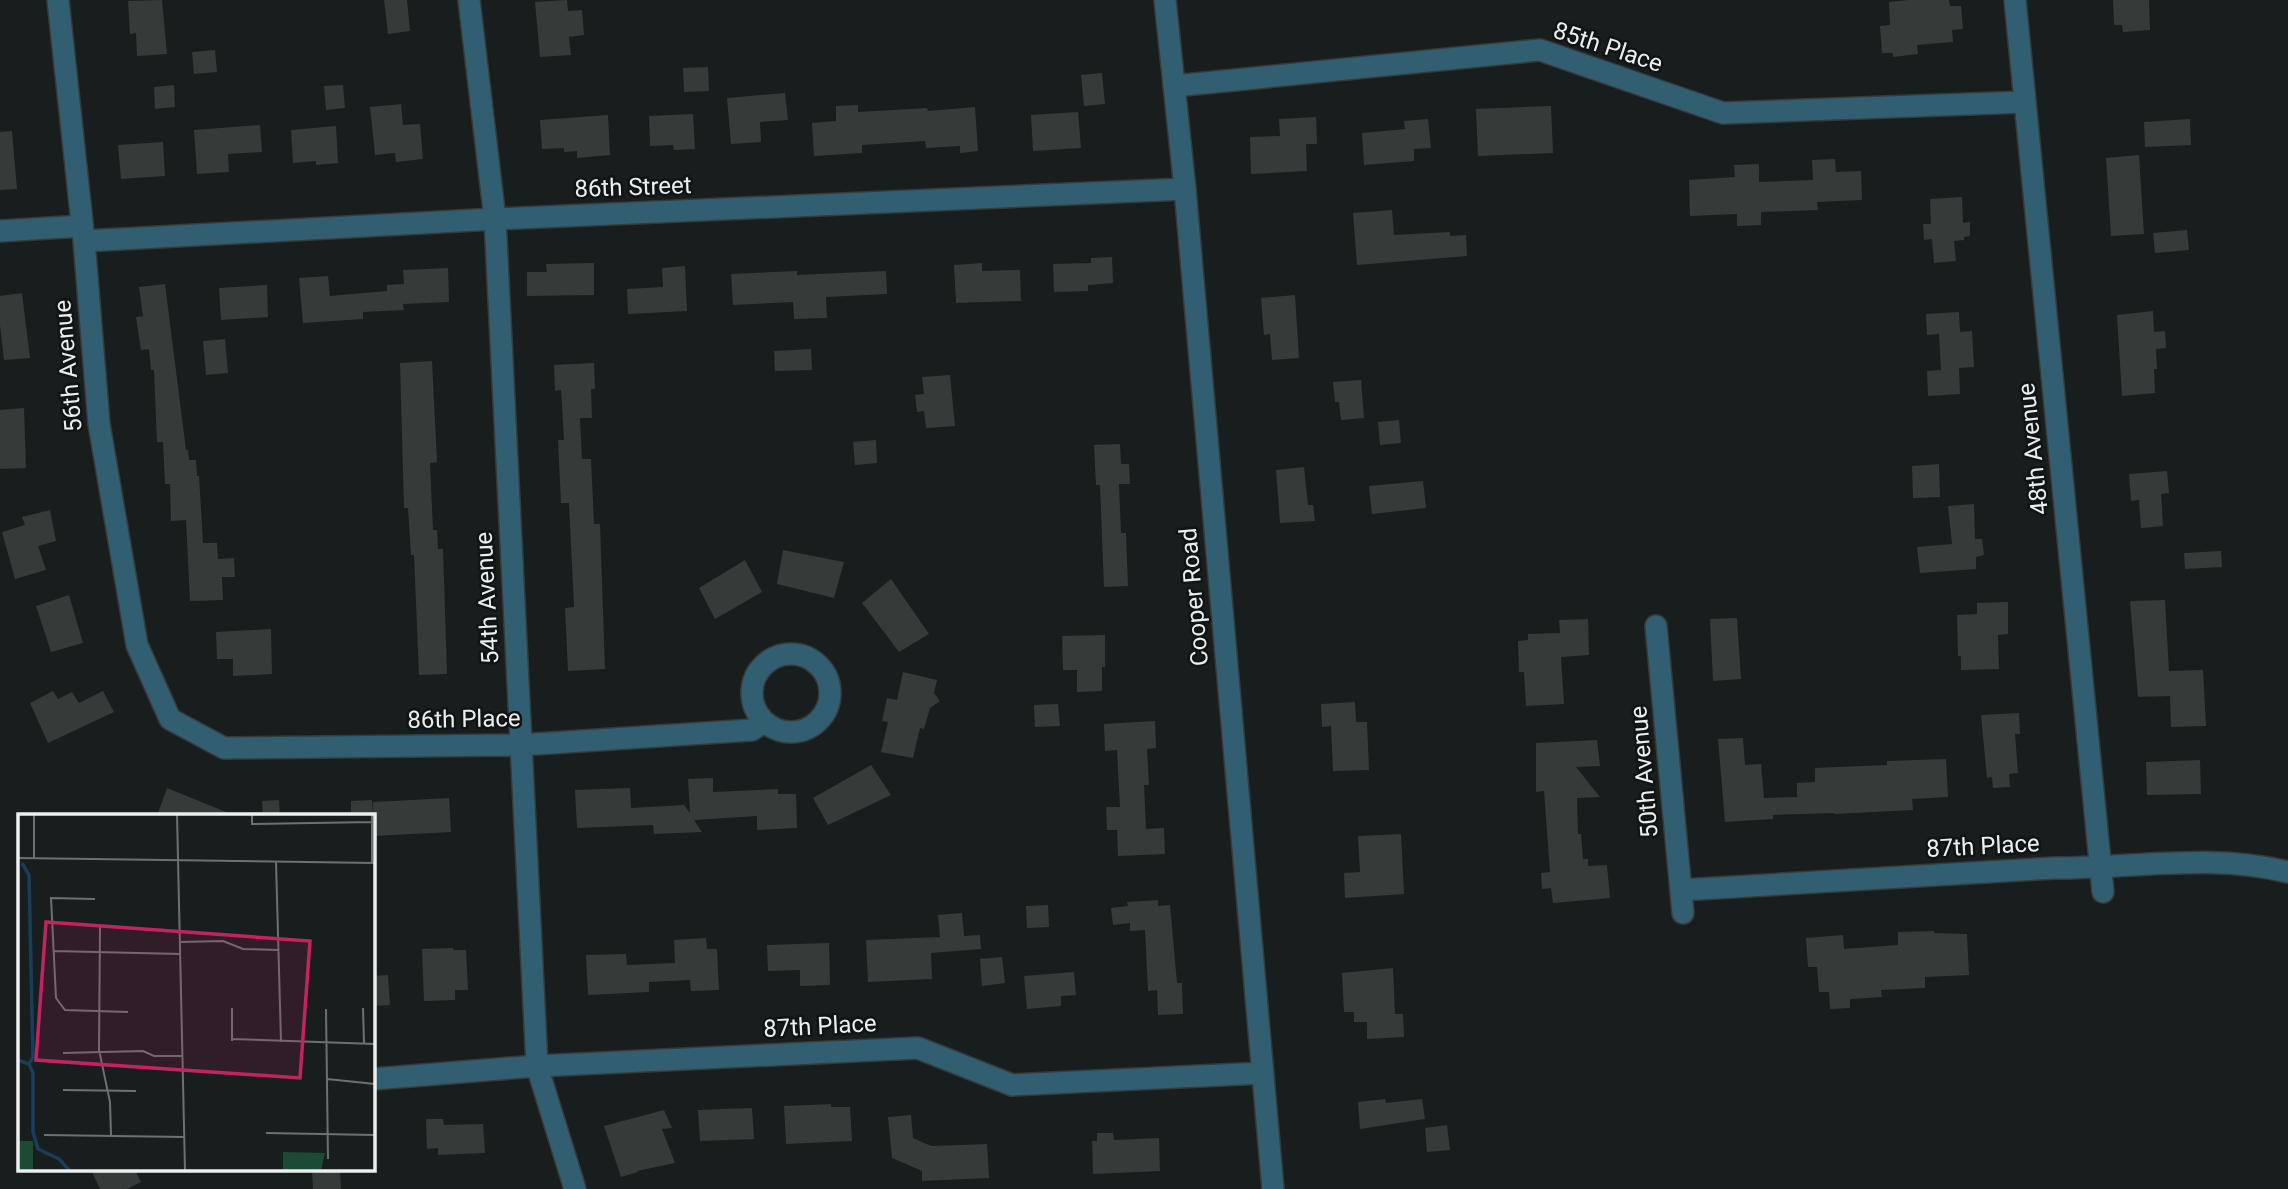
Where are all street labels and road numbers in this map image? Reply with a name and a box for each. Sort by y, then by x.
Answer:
street label: 85th Place [1550,16,1666,78]
street label: 86th Street [574,171,692,203]
street label: 56th Avenue [48,299,88,433]
street label: 48th Avenue [2012,382,2054,516]
street label: Cooper Road [1174,527,1214,667]
street label: 54th Avenue [470,531,504,665]
street label: 86th Place [407,704,521,734]
street label: 50th Avenue [1624,705,1664,839]
street label: 87th Place [1926,829,2040,863]
street label: 87th Place [763,1009,877,1043]

